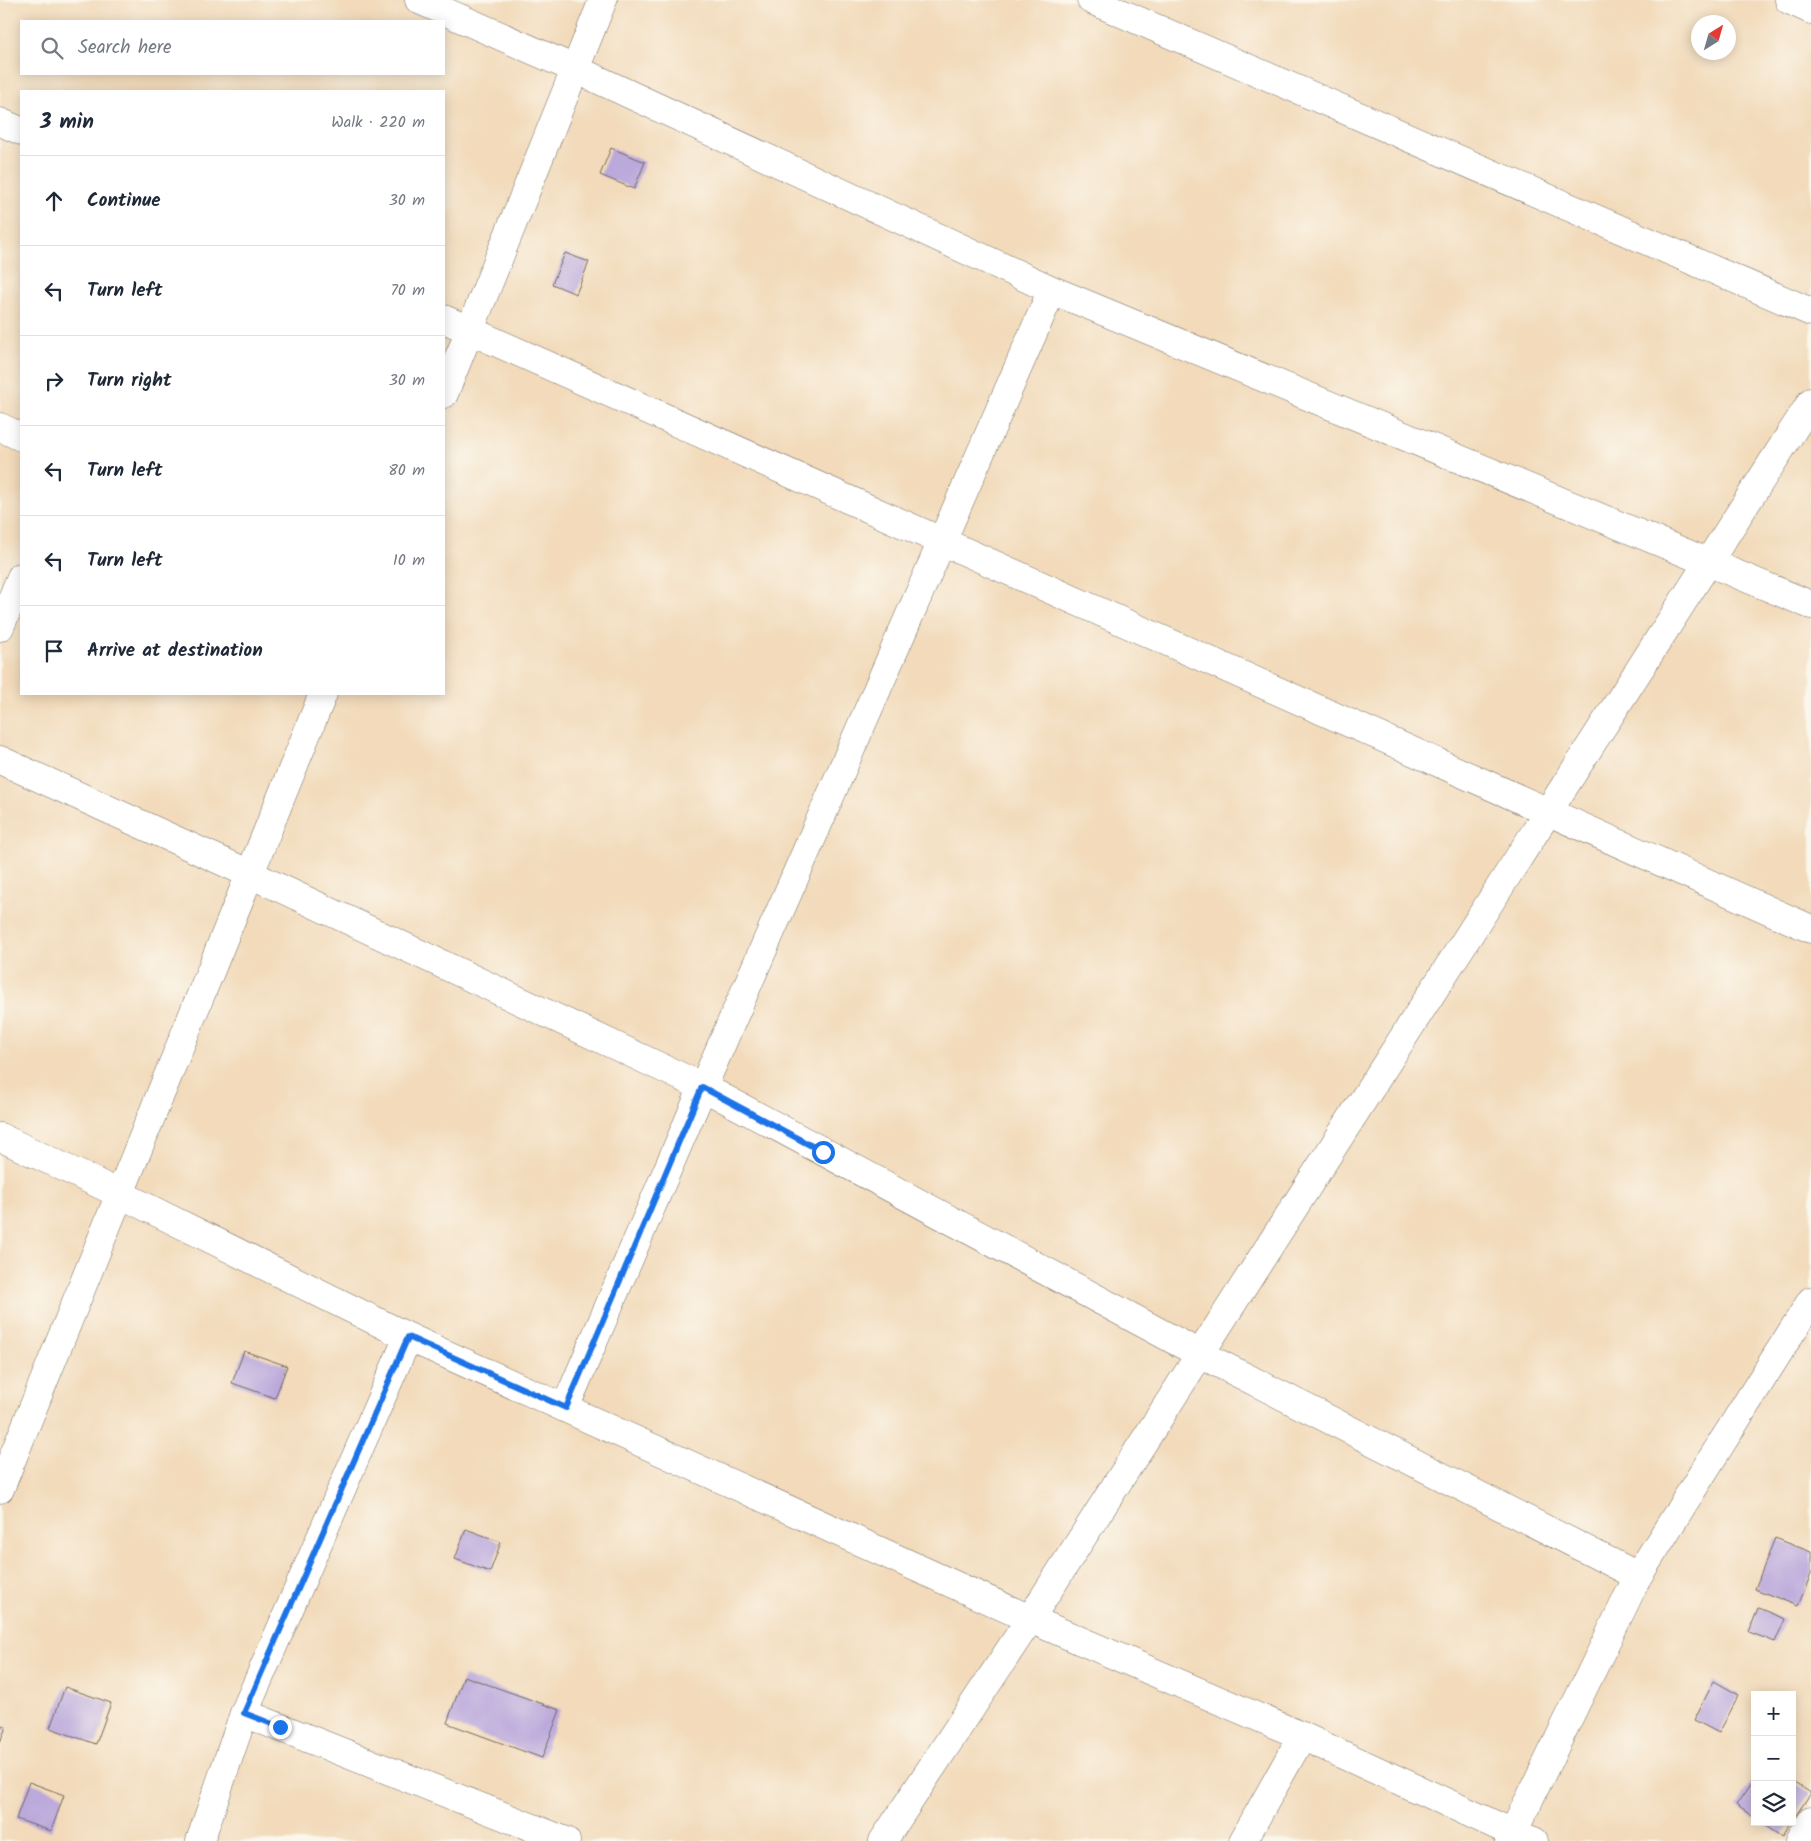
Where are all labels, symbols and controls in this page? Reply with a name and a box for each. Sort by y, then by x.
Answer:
north arrow [1691,15,1736,60]
search box [20,20,445,75]
text: Search here [78,33,172,63]
icon: search [38,34,66,62]
text: 3 min [40,106,94,139]
text: Walk · 220 m [331,110,425,135]
text: Continue [87,186,160,216]
icon: ahead [40,187,68,215]
text: 30 m [389,188,425,213]
text: Turn left [87,276,162,306]
icon: left [40,277,68,305]
text: 70 m [390,278,425,303]
text: Turn right [87,366,172,396]
icon: right [40,367,68,395]
text: 30 m [389,368,425,393]
text: Turn left [87,456,162,486]
icon: left [40,457,68,485]
text: 80 m [388,458,425,483]
text: Turn left [87,546,162,576]
icon: left [40,547,68,575]
text: 10 m [393,548,425,573]
text: Arrive at destination [87,636,263,666]
icon: arrive [40,637,68,665]
route start [812,1141,835,1164]
map controls [1751,1691,1796,1826]
button: + [1751,1691,1796,1736]
route end [269,1716,292,1739]
button: − [1751,1736,1796,1781]
button: layers [1751,1781,1796,1826]

